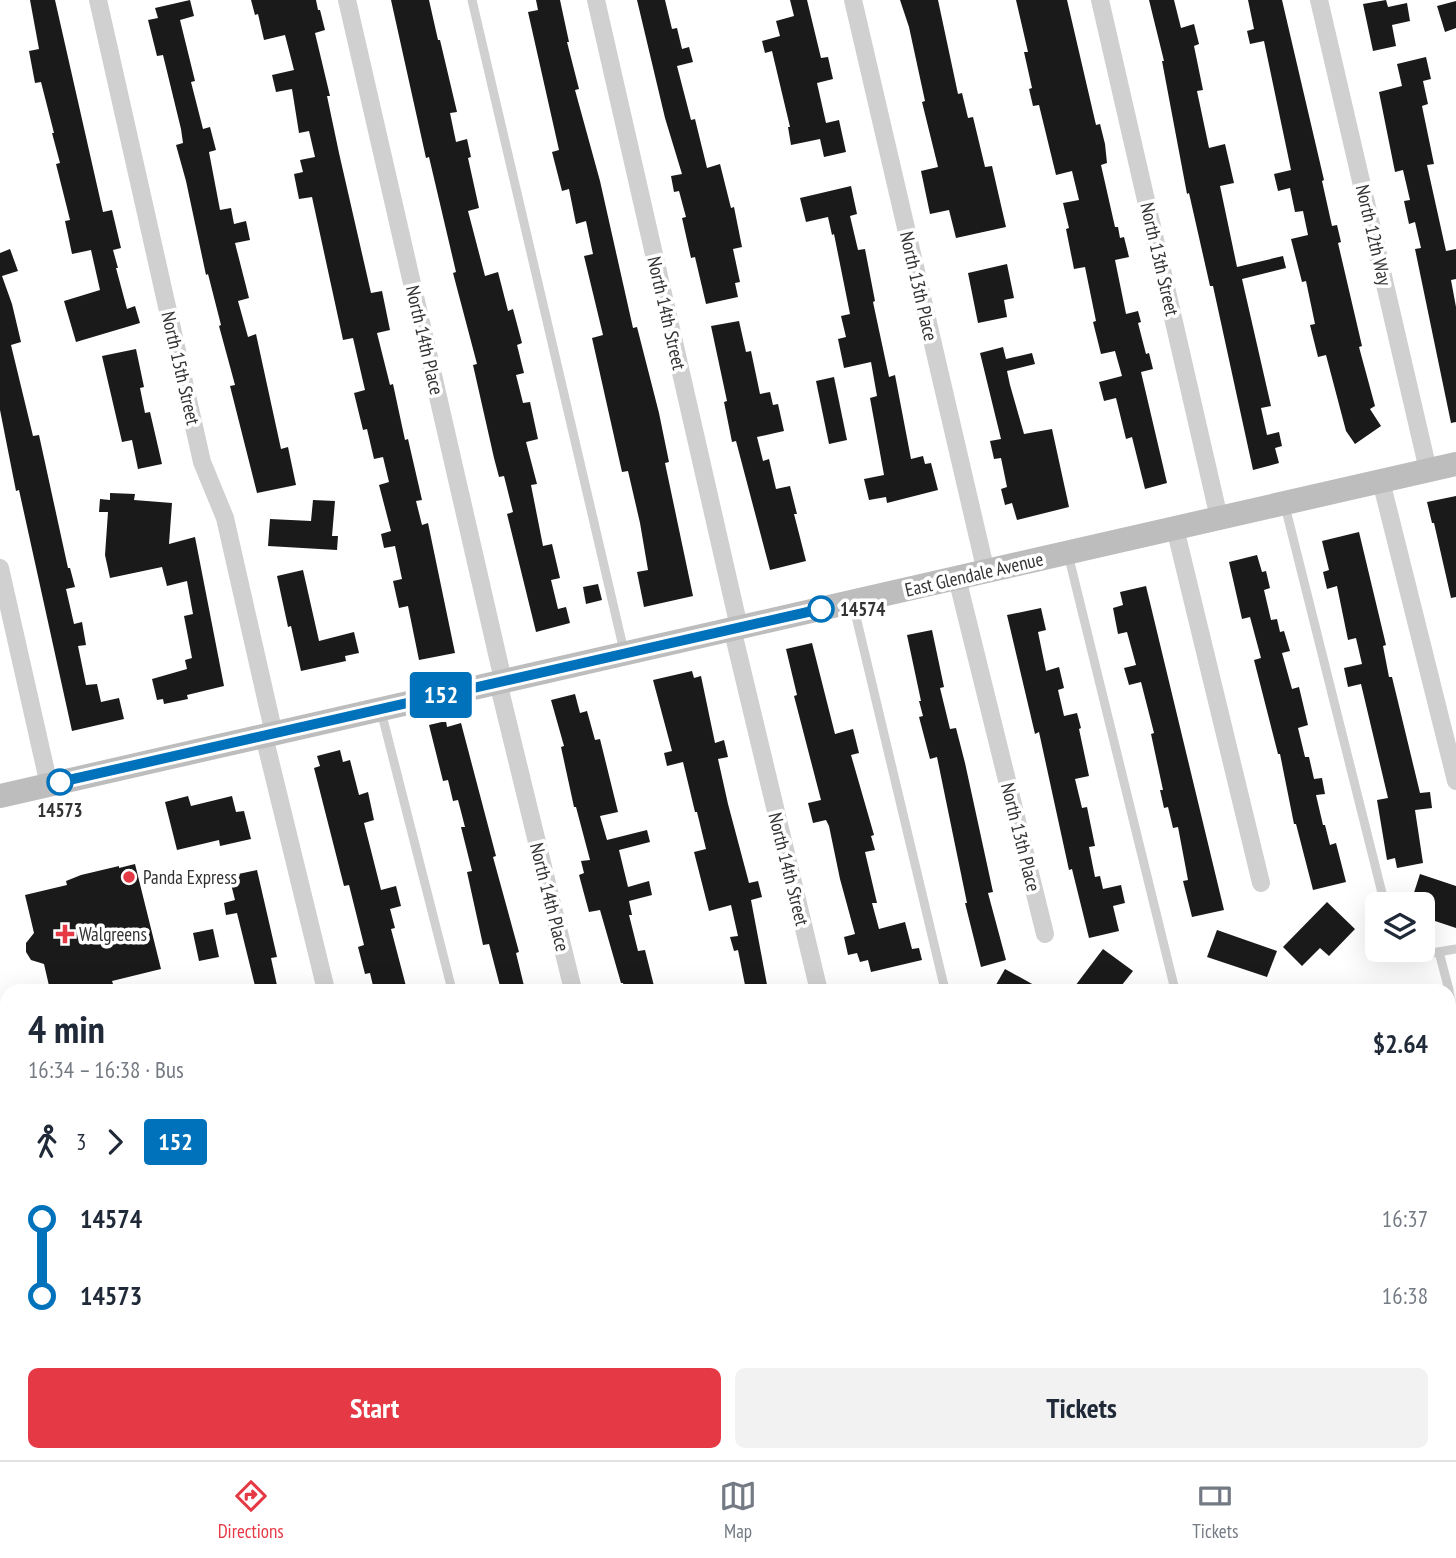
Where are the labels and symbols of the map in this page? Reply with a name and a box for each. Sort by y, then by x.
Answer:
street label: North 12th Way [1351,182,1397,289]
street label: North 13th Street [1135,200,1185,319]
street label: North 13th Place [895,229,943,343]
street label: North 14th Street [642,254,692,373]
street label: North 14th Place [401,283,449,397]
street label: North 15th Street [156,309,206,428]
street label: East Glendale Avenue [903,546,1046,602]
marker: 14574 [808,596,834,622]
place label: 14574 [840,597,885,621]
line badge: 152 [401,672,481,718]
marker: 14573 [47,769,73,795]
street label: North 13th Place [996,780,1046,894]
place label: 14573 [37,798,83,822]
street label: North 14th Street [763,810,815,929]
street label: North 14th Place [525,840,575,954]
place label: Panda Express [143,865,237,889]
marker: Panda Express [121,869,137,885]
place label: Walgreens [79,922,147,946]
marker: Walgreens [57,926,73,942]

